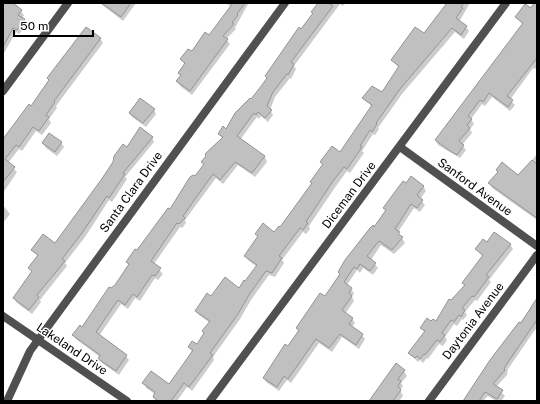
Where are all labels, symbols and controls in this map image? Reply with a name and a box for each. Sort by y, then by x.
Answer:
scale bar [14,12,93,38]
text: 50 m [20,19,48,33]
street label: Santa Clara Drive [97,149,165,235]
street label: Sanford Avenue [435,155,515,219]
street label: Diceman Drive [319,159,379,231]
street label: Daytonia Avenue [439,279,507,362]
street label: Lakeland Drive [34,320,110,378]

